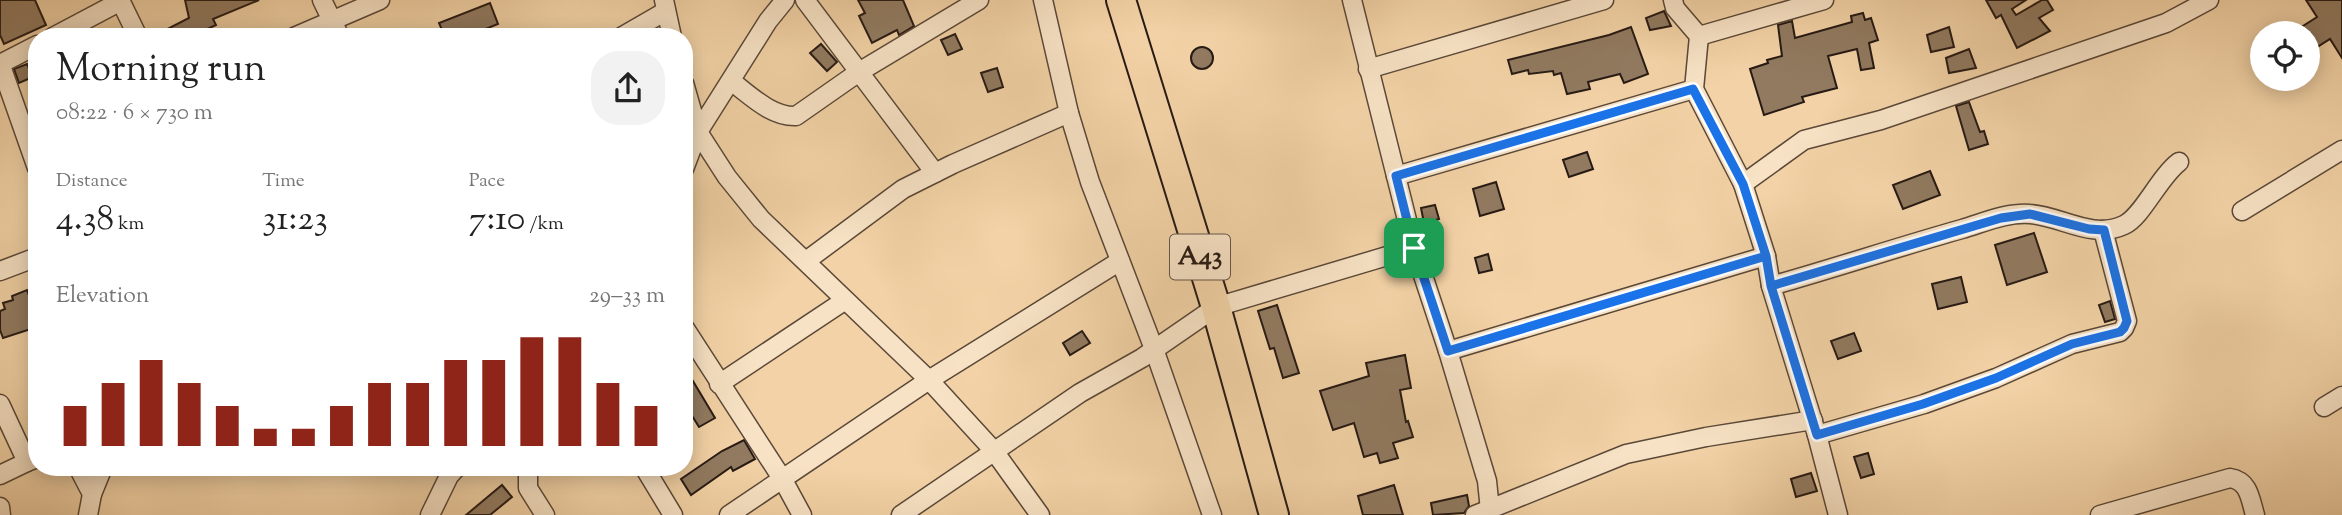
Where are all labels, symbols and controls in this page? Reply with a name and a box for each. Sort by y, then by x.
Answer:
map controls [2250,21,2320,91]
button: locate [2250,21,2320,91]
text: Morning run [56,44,266,98]
button: share [591,51,665,125]
text: 08:22 · 6 × 730 m [56,97,213,130]
text: Distance [56,168,128,195]
text: Time [262,168,305,195]
text: Pace [469,168,505,195]
text: 4.38 [56,195,114,246]
text: 31:23 [262,195,328,246]
text: 7:10 [469,195,525,246]
text: km [114,211,144,238]
text: /km [525,211,564,238]
pin [1384,218,1444,278]
icon: arrive [1395,229,1433,267]
road number: A43 [1170,234,1230,280]
text: Elevation [56,280,149,313]
text: 29–33 m [589,280,665,313]

